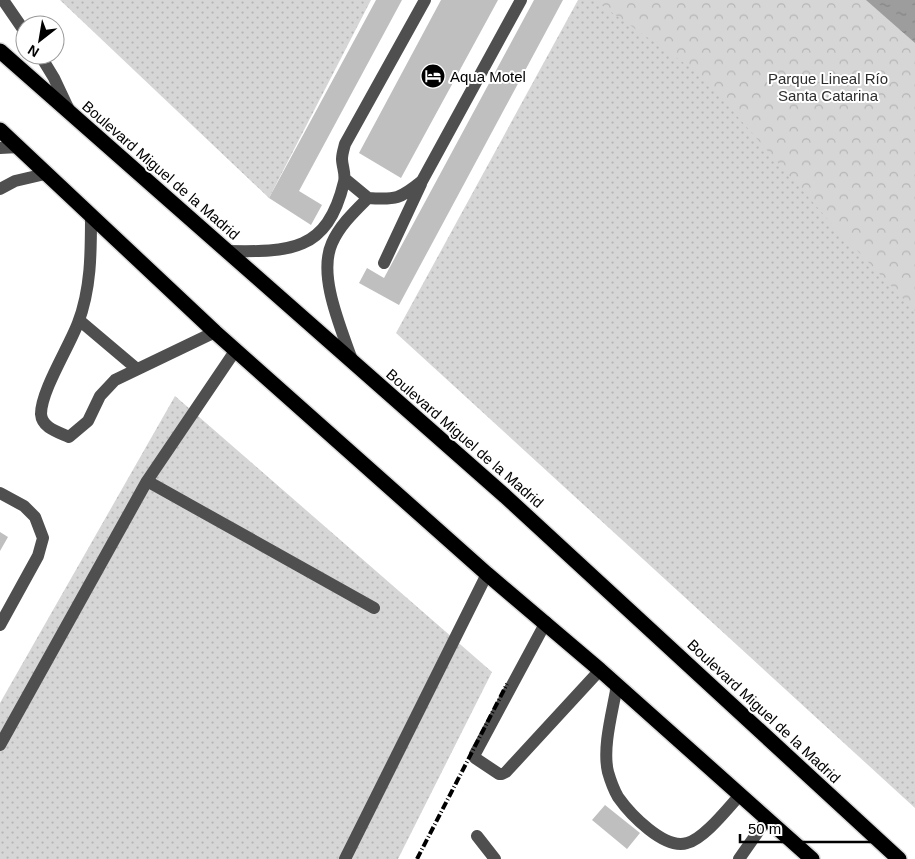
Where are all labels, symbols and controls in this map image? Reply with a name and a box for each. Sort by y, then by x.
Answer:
north arrow [15,15,65,65]
text: N [25,42,42,61]
hotel icon: Aqua Motel [420,63,446,89]
place label: Aqua Motel [450,68,526,85]
park label: Parque Lineal Río Santa Catarina [768,70,888,104]
street label: Boulevard Miguel de la Madrid [79,97,243,243]
street label: Boulevard Miguel de la Madrid [383,365,547,511]
street label: Boulevard Miguel de la Madrid [684,636,844,786]
scale bar [740,812,871,844]
text: 50 m [748,820,781,837]

